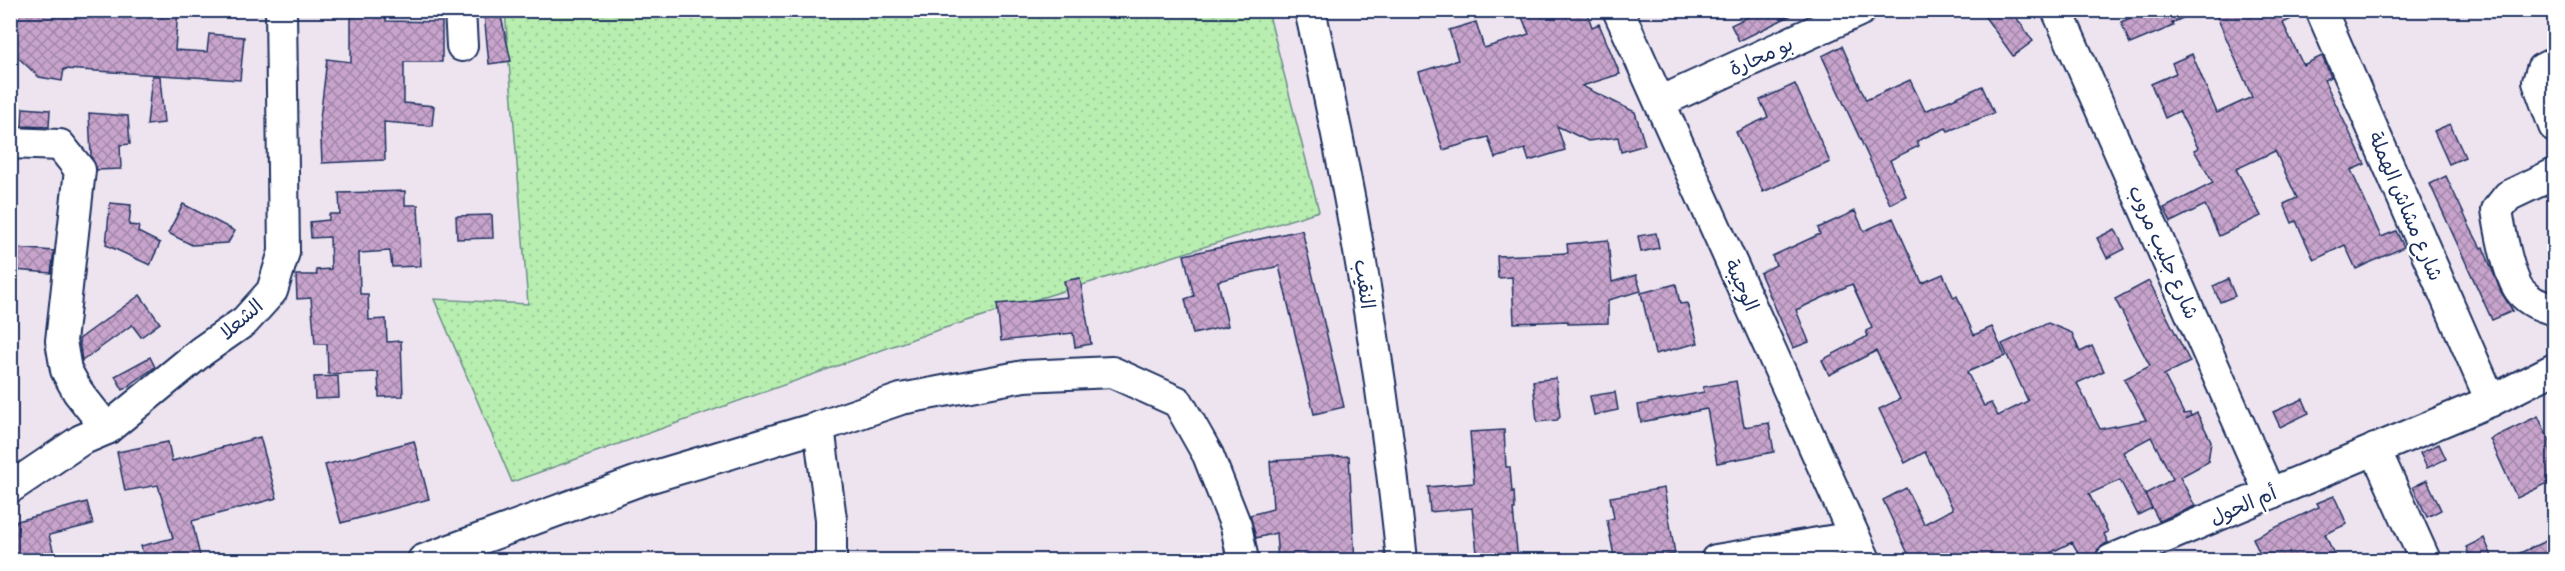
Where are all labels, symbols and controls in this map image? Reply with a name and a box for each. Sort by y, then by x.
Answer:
street label: بو محارة [1725,31,1797,81]
street label: شارع مشاش الهملة [2362,128,2448,285]
street label: شارع جليب مروب [2122,181,2204,323]
street label: الوجيبة [1718,255,1764,316]
street label: النقيب [1350,258,1380,310]
street label: الشعلا [214,294,268,344]
street label: أم الحول [2206,480,2281,532]

